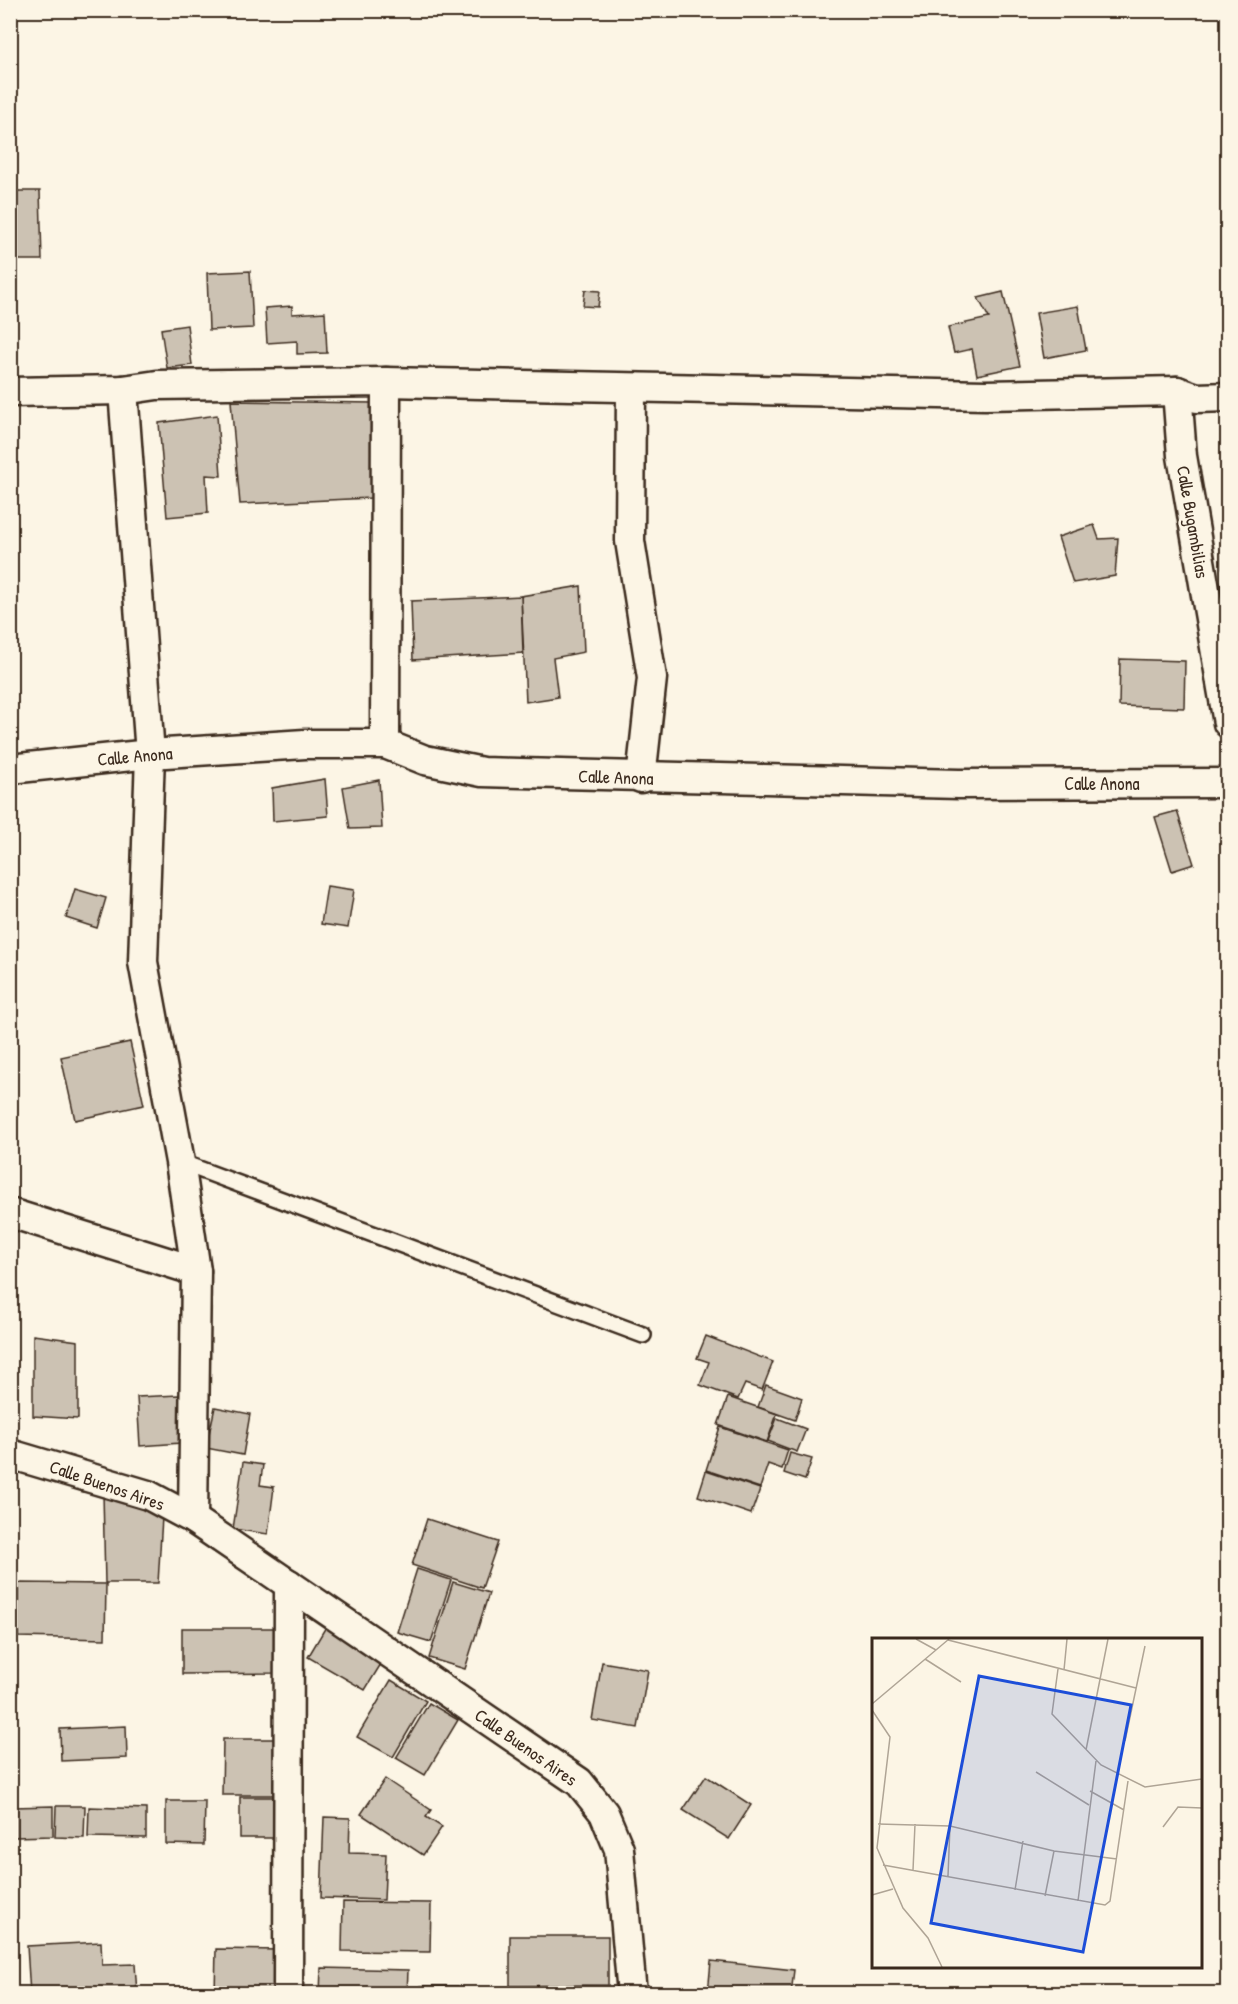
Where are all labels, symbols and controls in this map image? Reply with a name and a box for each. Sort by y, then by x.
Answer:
street label: Calle Bugambilias [1171,464,1215,580]
street label: Calle Anona [96,740,174,772]
street label: Calle Anona [578,763,654,791]
street label: Calle Anona [1064,771,1140,796]
street label: Calle Buenos Aires [46,1454,168,1516]
inset map [872,1638,1202,1968]
street label: Calle Buenos Aires [470,1702,582,1792]

